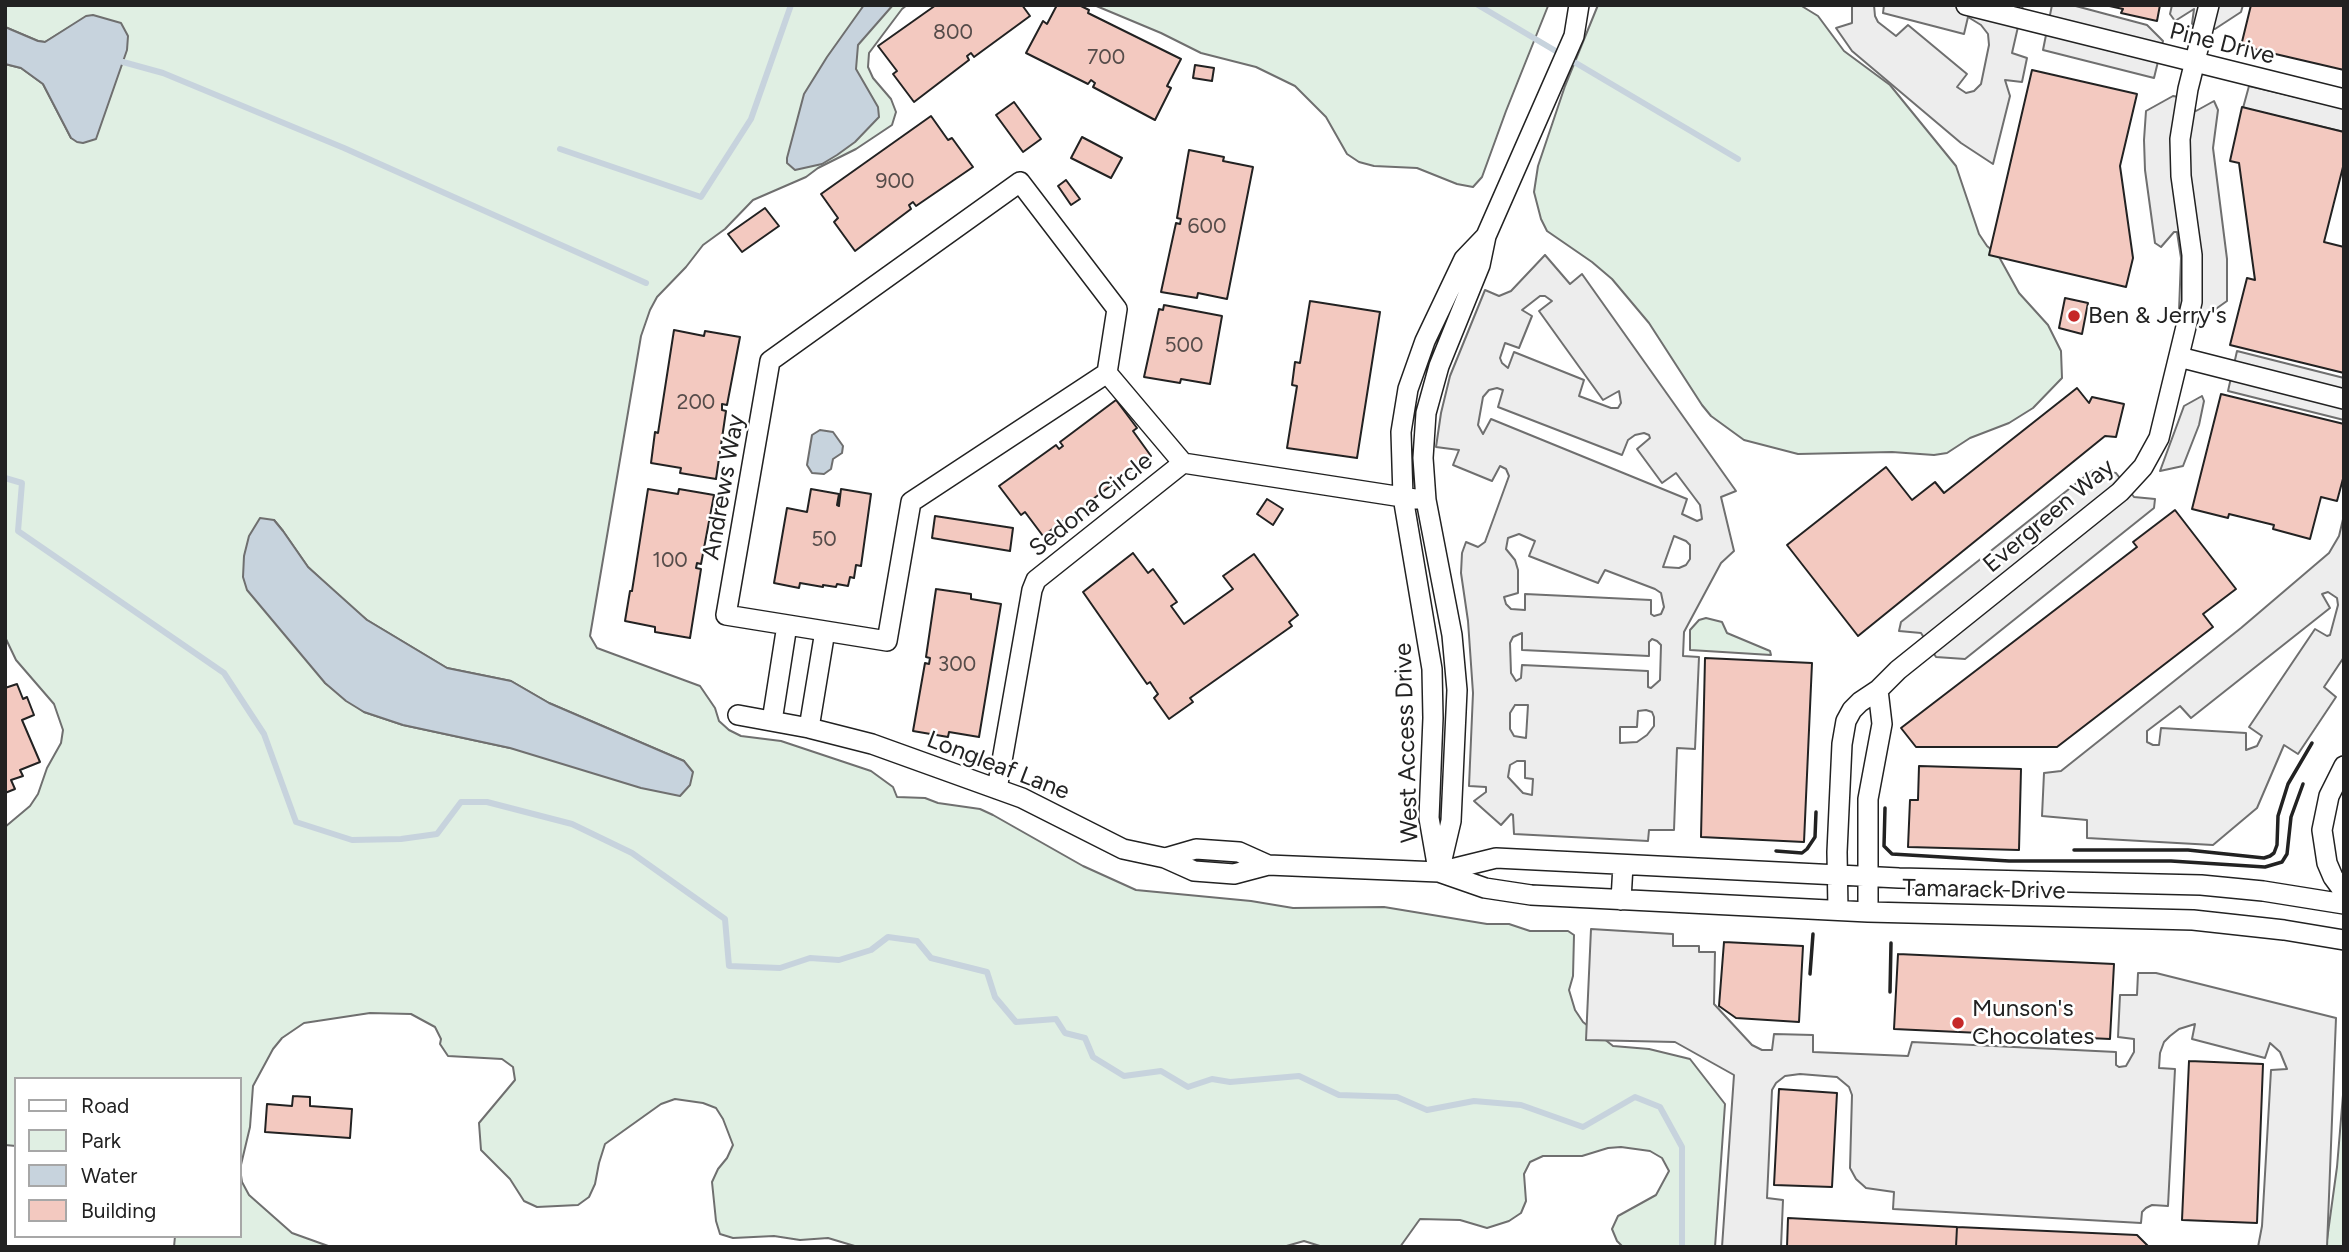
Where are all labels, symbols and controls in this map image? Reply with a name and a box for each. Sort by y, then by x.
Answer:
street label: Pine Drive [2166,17,2278,71]
house number: 800 [933,20,973,46]
house number: 700 [1087,45,1125,71]
house number: 900 [876,169,914,195]
house number: 600 [1188,214,1226,240]
place label: Ben & Jerry's [2088,302,2227,330]
marker: Ben & Jerry's [2066,308,2082,324]
house number: 500 [1165,333,1203,359]
house number: 200 [677,390,715,416]
street label: Andrews Way [697,412,751,562]
street label: Sedona Circle [1024,447,1158,563]
street label: Evergreen Way [1978,453,2120,579]
house number: 50 [811,527,837,553]
house number: 100 [652,548,688,574]
street label: West Access Drive [1389,642,1425,844]
house number: 300 [938,652,976,678]
street label: Longleaf Lane [923,726,1073,806]
street label: Tamarack Drive [1902,874,2066,906]
place label: Munson's Chocolates [1972,995,2094,1051]
marker: Munson's Chocolates [1950,1015,1966,1031]
legend [14,1077,242,1238]
text: Road [81,1093,129,1118]
text: Park [81,1128,121,1153]
text: Water [81,1163,137,1188]
text: Building [81,1198,156,1223]

